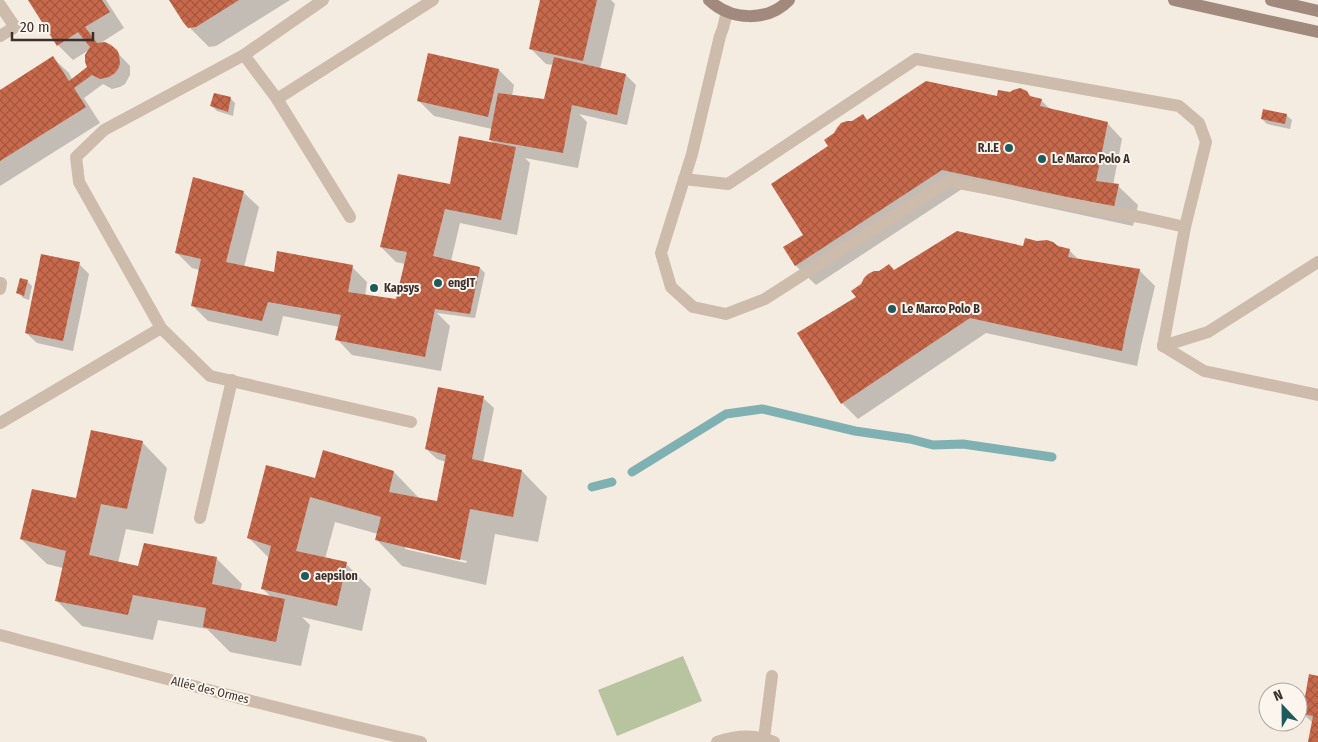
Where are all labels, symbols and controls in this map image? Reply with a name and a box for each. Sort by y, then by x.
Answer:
scale bar [12,10,94,42]
text: 20 m [20,18,50,36]
place label: R.I.E [978,141,999,155]
marker: R.I.E [1003,142,1015,154]
place label: Le Marco Polo A [1052,152,1130,166]
marker: Le Marco Polo A [1036,153,1048,165]
place label: engIT [448,276,476,290]
marker: engIT [432,277,444,289]
place label: Kapsys [384,281,420,295]
marker: Kapsys [368,282,380,294]
place label: Le Marco Polo B [902,302,980,316]
marker: Le Marco Polo B [886,303,898,315]
place label: aepsilon [315,569,358,583]
marker: aepsilon [299,570,311,582]
street label: Allée des Ormes [170,674,250,706]
north arrow [1258,682,1308,732]
text: N [1271,686,1285,705]

